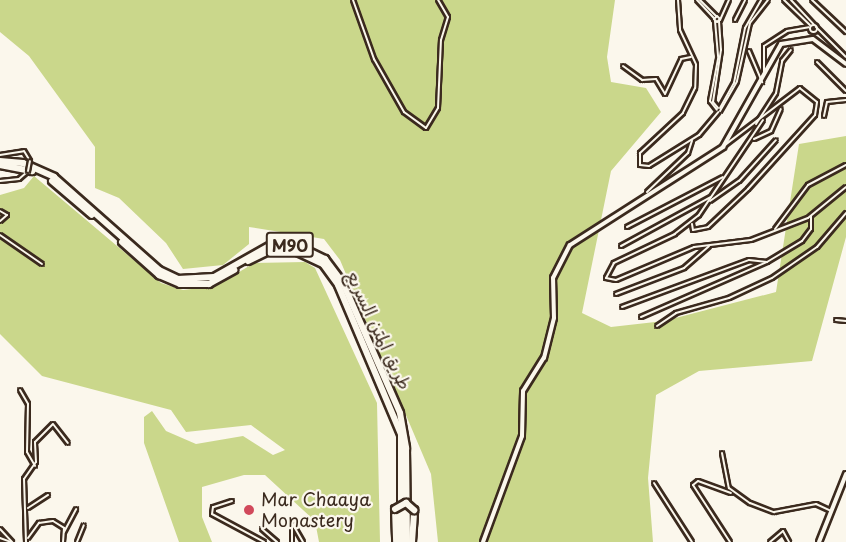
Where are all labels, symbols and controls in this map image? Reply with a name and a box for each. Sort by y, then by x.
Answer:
road number: M90 [264,232,316,258]
street label: طريق المتن السريع [342,267,416,393]
place label: Mar Chaaya Monastery [261,489,372,532]
marker: Mar Chaaya Monastery [242,503,256,517]

